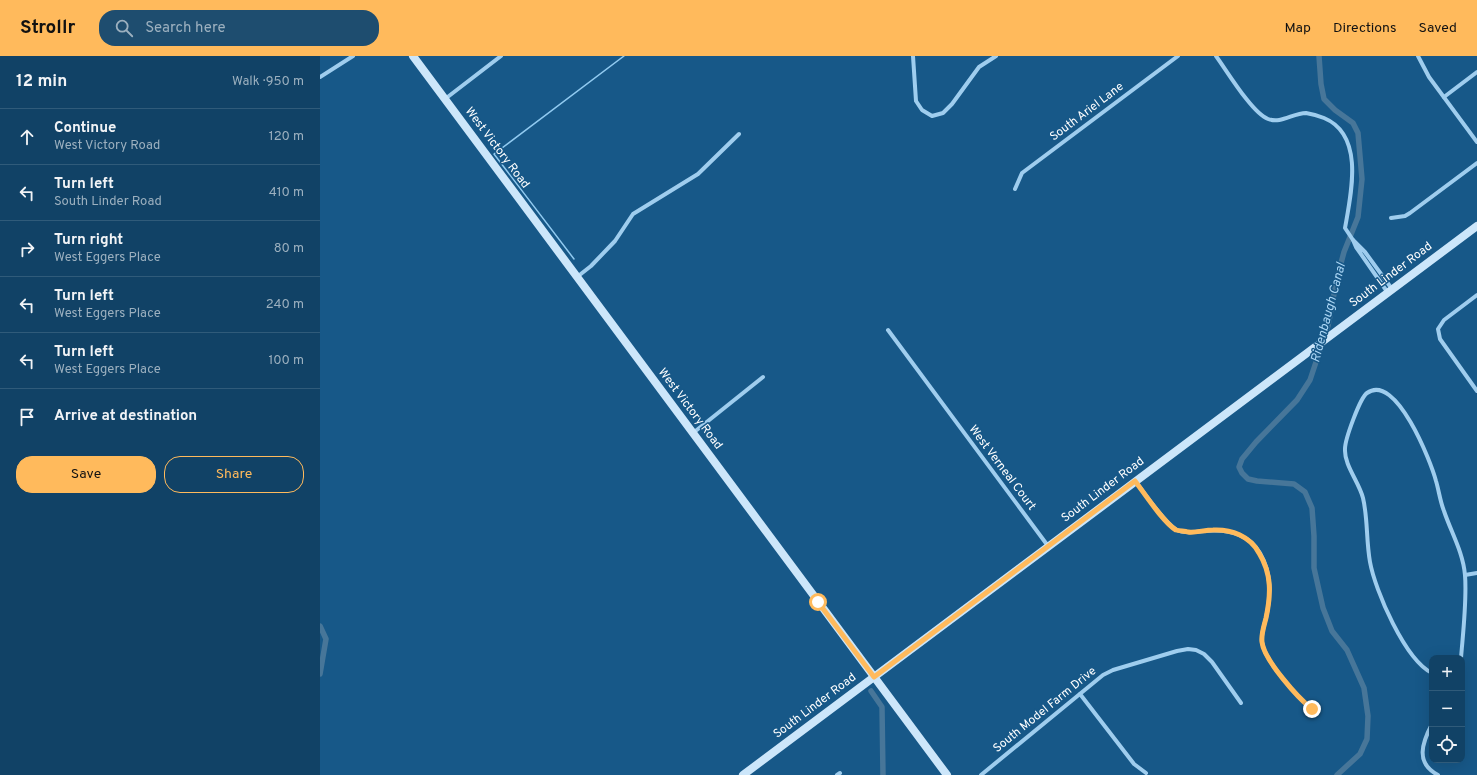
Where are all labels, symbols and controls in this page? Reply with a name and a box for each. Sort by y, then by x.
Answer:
search box [99,10,379,46]
text: Strollr [20,16,75,40]
icon: search [113,17,135,39]
text: Search here [145,19,225,38]
text: Map [1285,20,1311,37]
text: Directions [1333,20,1397,37]
text: Saved [1419,20,1457,37]
text: 12 min [16,71,67,93]
text: Walk · 950 m [232,74,304,90]
street label: South Ariel Lane [1047,79,1127,145]
street label: West Victory Road [461,104,533,192]
text: Continue [54,119,116,138]
icon: ahead [16,126,38,148]
text: 120 m [269,129,304,145]
text: West Victory Road [54,138,160,154]
text: Turn left [54,175,114,194]
icon: left [16,182,38,204]
text: 410 m [269,185,304,201]
text: South Linder Road [54,194,162,210]
text: Turn right [54,231,123,250]
icon: right [16,238,38,260]
street label: South Linder Road [1346,239,1436,311]
text: 80 m [274,241,304,257]
text: West Eggers Place [54,250,161,266]
water label: Ridenbaugh Canal [1308,261,1350,364]
text: Turn left [54,287,114,306]
icon: left [16,294,38,316]
text: 240 m [266,297,304,313]
text: West Eggers Place [54,306,161,322]
text: Turn left [54,343,114,362]
icon: left [16,350,38,372]
text: 100 m [268,353,304,369]
text: West Eggers Place [54,362,161,378]
street label: West Victory Road [654,365,726,453]
icon: arrive [16,406,38,428]
text: Arrive at destination [54,407,197,426]
street label: West Verneal Court [965,422,1039,514]
street label: South Linder Road [1058,454,1148,526]
button: Save [16,456,156,493]
button: Share [164,456,304,493]
route start [809,593,827,611]
map controls [1429,655,1465,763]
button: + [1429,655,1465,691]
street label: South Model Farm Drive [990,663,1100,757]
street label: South Linder Road [770,670,860,742]
button: − [1429,691,1465,727]
route end [1303,700,1321,718]
button: locate [1429,727,1465,763]

